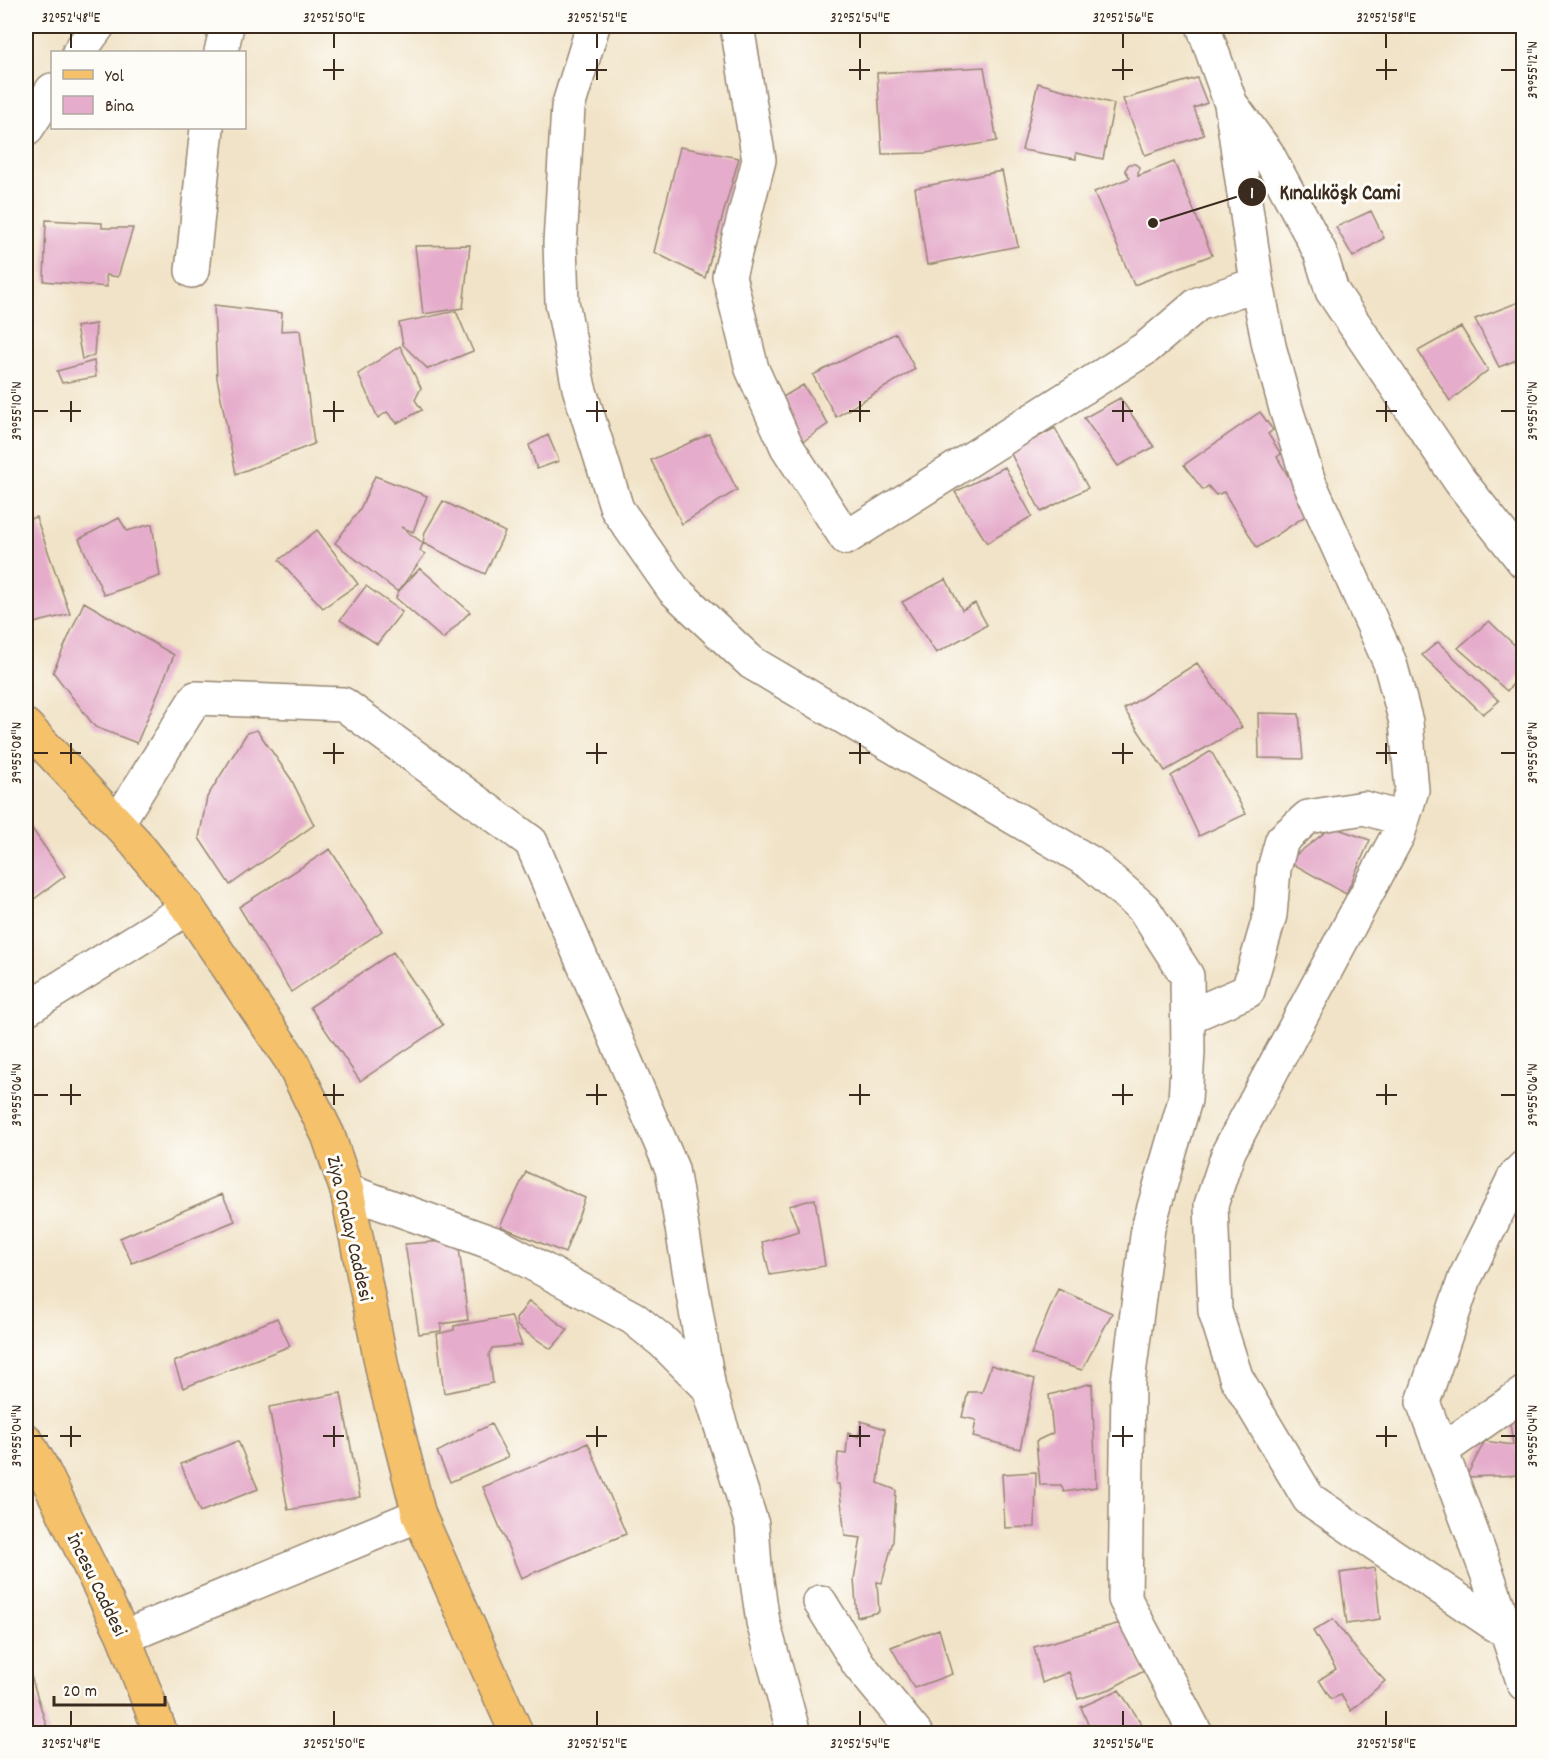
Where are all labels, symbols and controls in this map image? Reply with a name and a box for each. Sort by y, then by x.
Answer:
text: 32°52'48"E [42,8,101,30]
text: 32°52'50"E [303,8,365,30]
text: 32°52'52"E [567,8,627,30]
text: 32°52'54"E [830,8,890,30]
text: 32°52'56"E [1093,8,1154,30]
text: 32°52'58"E [1356,8,1416,30]
text: 39°55'12"N [1523,41,1545,99]
legend [51,51,246,129]
text: Yol [105,65,125,90]
text: Bina [105,95,134,120]
callout: Kınalıköşk Cami [1237,172,1412,211]
text: Kınalıköşk Cami [1280,180,1401,210]
text: 1 [1250,182,1254,207]
text: 39°55'10"N [7,381,29,441]
text: 39°55'10"N [1523,381,1545,441]
text: 39°55'08"N [7,722,29,784]
text: 39°55'08"N [1523,722,1545,784]
text: 39°55'06"N [7,1063,29,1127]
text: 39°55'06"N [1523,1063,1545,1127]
street label: Ziya Oralay Caddesi [318,1153,379,1305]
text: 39°55'04"N [7,1405,29,1467]
text: 39°55'04"N [1523,1405,1545,1467]
street label: İncesu Caddesi [58,1529,133,1642]
scale bar [54,1669,165,1707]
text: 20 m [63,1680,97,1705]
text: 32°52'48"E [42,1734,101,1756]
text: 32°52'50"E [303,1734,365,1756]
text: 32°52'52"E [567,1734,627,1756]
text: 32°52'54"E [830,1734,890,1756]
text: 32°52'56"E [1093,1734,1154,1756]
text: 32°52'58"E [1356,1734,1416,1756]

